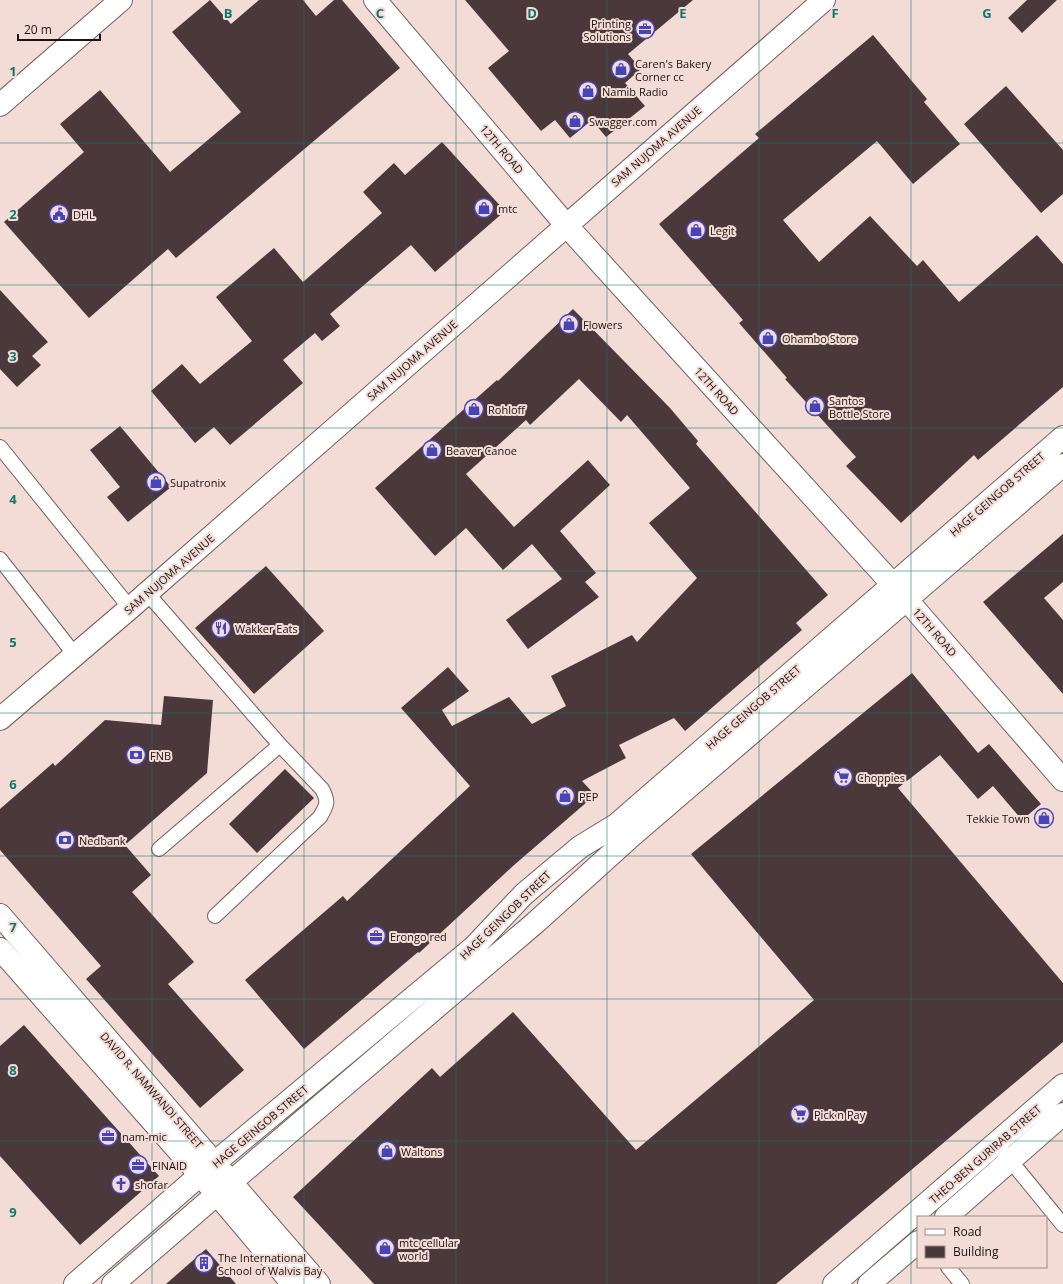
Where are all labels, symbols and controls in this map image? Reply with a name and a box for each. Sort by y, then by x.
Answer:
text: B [224,4,233,22]
text: C [376,4,384,22]
text: D [527,4,537,22]
text: E [679,4,687,22]
text: F [831,4,839,22]
text: G [982,4,992,22]
scale bar [18,16,100,42]
place label: Printing Solutions [584,16,631,44]
office icon: Printing Solutions [634,18,656,40]
text: 20 m [24,21,52,38]
place label: Caren's Bakery Corner cc [635,56,712,84]
shop icon: Caren's Bakery Corner cc [610,58,632,80]
text: 1 [9,62,17,80]
shop icon: Namib Radio [577,80,599,102]
place label: Namib Radio [602,84,668,99]
street label: SAM NUJOMA AVENUE [608,103,704,189]
shop icon: Swagger.com [564,110,586,132]
place label: Swagger.com [589,114,657,129]
street label: 12TH ROAD [477,121,527,177]
shop icon: mtc [473,197,495,219]
place label: mtc [498,201,517,216]
public building icon: DHL [48,203,70,225]
text: 2 [9,205,17,223]
place label: DHL [73,207,95,222]
shop icon: Legit [685,219,707,241]
place label: Legit [710,223,735,238]
shop icon: Flowers [558,313,580,335]
street label: SAM NUJOMA AVENUE [364,317,460,403]
place label: Flowers [583,317,623,332]
shop icon: Ohambo Store [757,327,779,349]
place label: Ohambo Store [782,331,857,346]
text: 3 [9,347,17,365]
street label: 12TH ROAD [691,364,743,418]
place label: Santos Bottle Store [829,393,890,421]
shop icon: Santos Bottle Store [804,395,826,417]
shop icon: Rohloff [463,398,485,420]
place label: Rohloff [488,402,526,417]
shop icon: Beaver Canoe [421,439,443,461]
place label: Beaver Canoe [446,443,517,458]
street label: HAGE GEINGOB STREET [946,449,1048,539]
shop icon: Supatronix [145,471,167,493]
place label: Supatronix [170,475,226,490]
text: 4 [9,490,17,508]
street label: SAM NUJOMA AVENUE [121,531,217,617]
street label: 12TH ROAD [910,604,960,660]
restaurant icon: Wakker Eats [210,617,232,639]
place label: Wakker Eats [235,621,298,636]
text: 5 [9,633,17,651]
street label: HAGE GEINGOB STREET [702,662,804,752]
bank icon: FNB [125,744,147,766]
place label: FNB [150,748,171,763]
supermarket icon: Choppies [832,766,854,788]
place label: Choppies [857,770,905,785]
text: 6 [9,775,17,793]
shop icon: PEP [554,785,576,807]
place label: PEP [579,789,599,804]
shop icon: Tekkie Town [1033,807,1055,829]
place label: Tekkie Town [966,811,1030,826]
bank icon: Nedbank [54,829,76,851]
place label: Nedbank [79,833,126,848]
street label: HAGE GEINGOB STREET [456,868,554,962]
text: 7 [9,918,17,936]
office icon: Erongo red [365,925,387,947]
place label: Erongo red [390,929,447,944]
street label: DAVID R. NAMWANDI STREET [97,1029,207,1151]
text: 8 [9,1061,17,1079]
street label: HAGE GEINGOB STREET [209,1081,311,1171]
street label: THEO-BEN GURIRAB STREET [926,1101,1044,1207]
supermarket icon: Pick n Pay [789,1103,811,1125]
place label: Pick n Pay [814,1107,866,1122]
office icon: nam-mic [97,1125,119,1147]
place label: nam-mic [122,1129,167,1144]
shop icon: Waltons [376,1140,398,1162]
place label: Waltons [401,1144,443,1159]
office icon: FINAID [127,1154,149,1176]
place label: FINAID [152,1158,187,1173]
church icon: shofar [110,1173,132,1195]
place label: shofar [135,1177,168,1192]
text: 9 [9,1203,17,1221]
legend [917,1216,1047,1268]
text: Road [953,1223,982,1240]
place label: mtc cellular world [399,1235,459,1263]
shop icon: mtc cellular world [374,1237,396,1259]
text: Building [953,1243,999,1260]
place label: The International School of Walvis Bay [218,1250,323,1278]
building icon: The International School of Walvis Bay [193,1252,215,1274]

